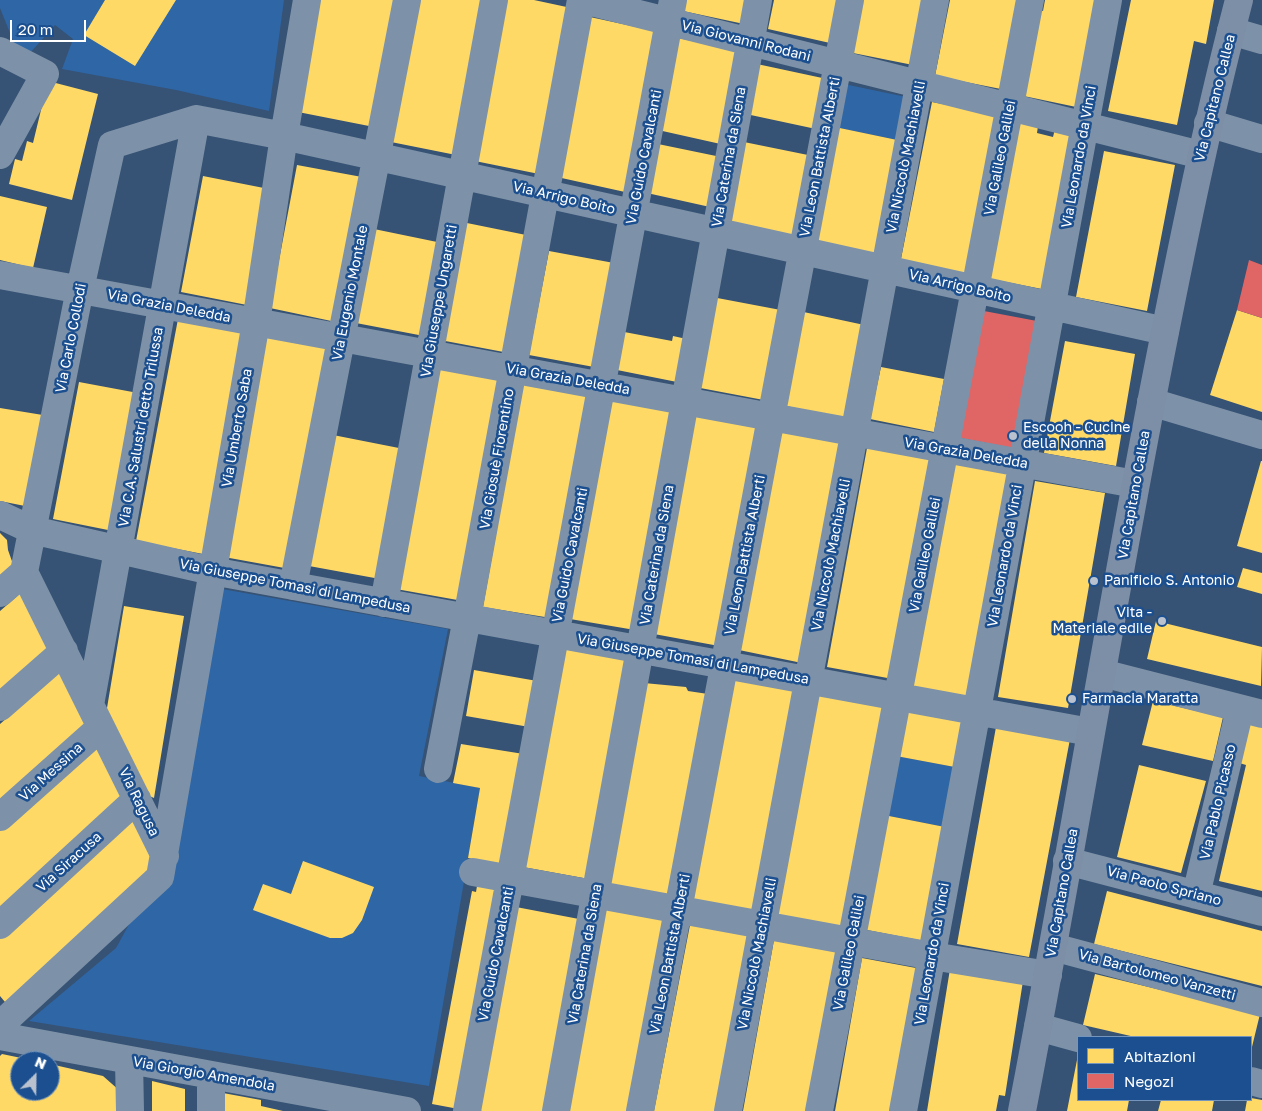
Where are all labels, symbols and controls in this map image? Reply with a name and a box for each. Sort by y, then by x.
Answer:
scale bar [12,10,89,42]
street label: Via Giovanni Rodani [680,17,812,65]
text: 20 m [18,20,53,38]
street label: Via Capitano Callea [1191,33,1239,163]
street label: Via Leon Battista Alberti [796,75,844,239]
street label: Via Niccolò Machiavelli [883,79,929,235]
street label: Via Leonardo da Vinci [1058,84,1100,230]
street label: Via Caterina da Siena [708,86,750,228]
street label: Via Guido Cavalcanti [623,88,665,226]
street label: Via Galileo Galilei [981,99,1019,217]
street label: Via Arrigo Boito [511,178,617,218]
street label: Via Giuseppe Ungaretti [417,223,461,379]
street label: Via Eugenio Montale [329,224,371,362]
street label: Via Arrigo Boito [907,266,1013,306]
street label: Via Carlo Collodi [52,282,90,394]
street label: Via Grazia Deledda [106,286,232,326]
street label: Via C.A. Salustri detto Trilussa [115,326,167,528]
street label: Via Grazia Deledda [505,360,631,398]
street label: Via Umberto Saba [218,367,256,489]
street label: Via Giosuè Fiorentino [476,387,518,531]
place label: Escooh - Cucine della Nonna [1023,420,1130,452]
street label: Via Capitano Callea [1114,429,1154,561]
marker: Escooh - Cucine della Nonna [1007,430,1019,442]
street label: Via Grazia Deledda [903,434,1029,472]
street label: Via Leon Battista Alberti [721,473,769,637]
street label: Via Niccolò Machiavelli [808,477,854,633]
street label: Via Leonardo da Vinci [984,483,1026,629]
street label: Via Caterina da Siena [636,484,678,626]
street label: Via Guido Cavalcanti [549,486,591,624]
street label: Via Galileo Galilei [906,496,944,614]
street label: Via Giuseppe Tomasi di Lampedusa [178,555,412,617]
place label: Panificio S. Antonio [1104,573,1235,589]
marker: Panificio S. Antonio [1088,575,1100,587]
place label: Vita - Materiale edile [1052,605,1152,638]
marker: Vita - Materiale edile [1156,615,1168,627]
street label: Via Giuseppe Tomasi di Lampedusa [576,630,810,688]
place label: Farmacia Maratta [1082,691,1199,707]
marker: Farmacia Maratta [1066,693,1078,705]
street label: Via Messina [16,739,86,805]
street label: Via Pablo Picasso [1197,743,1239,861]
street label: Via Ragusa [115,765,163,839]
street label: Via Capitano Callea [1042,827,1082,959]
street label: Via Siracusa [33,828,105,896]
street label: Via Paolo Spriano [1105,863,1223,909]
street label: Via Leon Battista Alberti [646,872,694,1036]
street label: Via Niccolò Machiavelli [734,876,780,1032]
street label: Via Leonardo da Vinci [911,881,953,1027]
street label: Via Caterina da Siena [564,883,606,1025]
street label: Via Guido Cavalcanti [475,885,517,1023]
street label: Via Galileo Galilei [830,894,868,1012]
street label: Via Bartolomeo Vanzetti [1077,946,1237,1004]
legend [1077,1036,1252,1101]
text: Abitazioni [1124,1047,1196,1065]
north arrow [10,1051,60,1101]
text: N [32,1053,49,1073]
street label: Via Giorgio Amendola [132,1053,276,1095]
text: Negozi [1124,1072,1174,1090]

